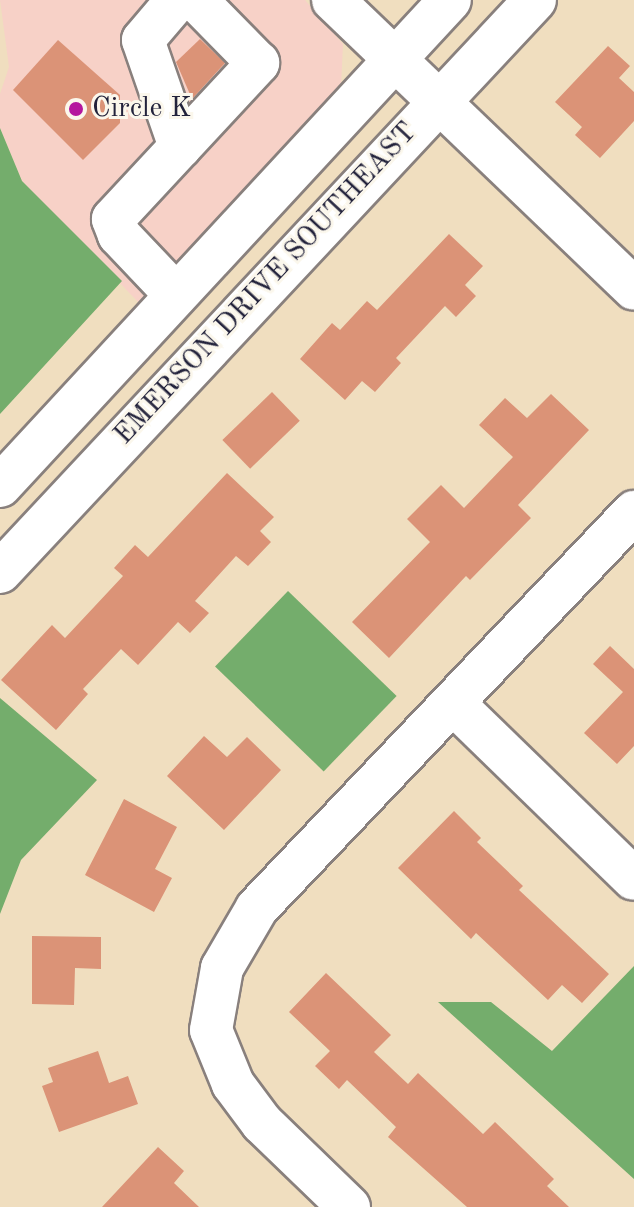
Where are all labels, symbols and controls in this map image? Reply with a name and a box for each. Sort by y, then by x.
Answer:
place label: Circle K [92,92,191,126]
marker: Circle K [67,100,85,118]
street label: EMERSON DRIVE SOUTHEAST [108,116,424,452]

